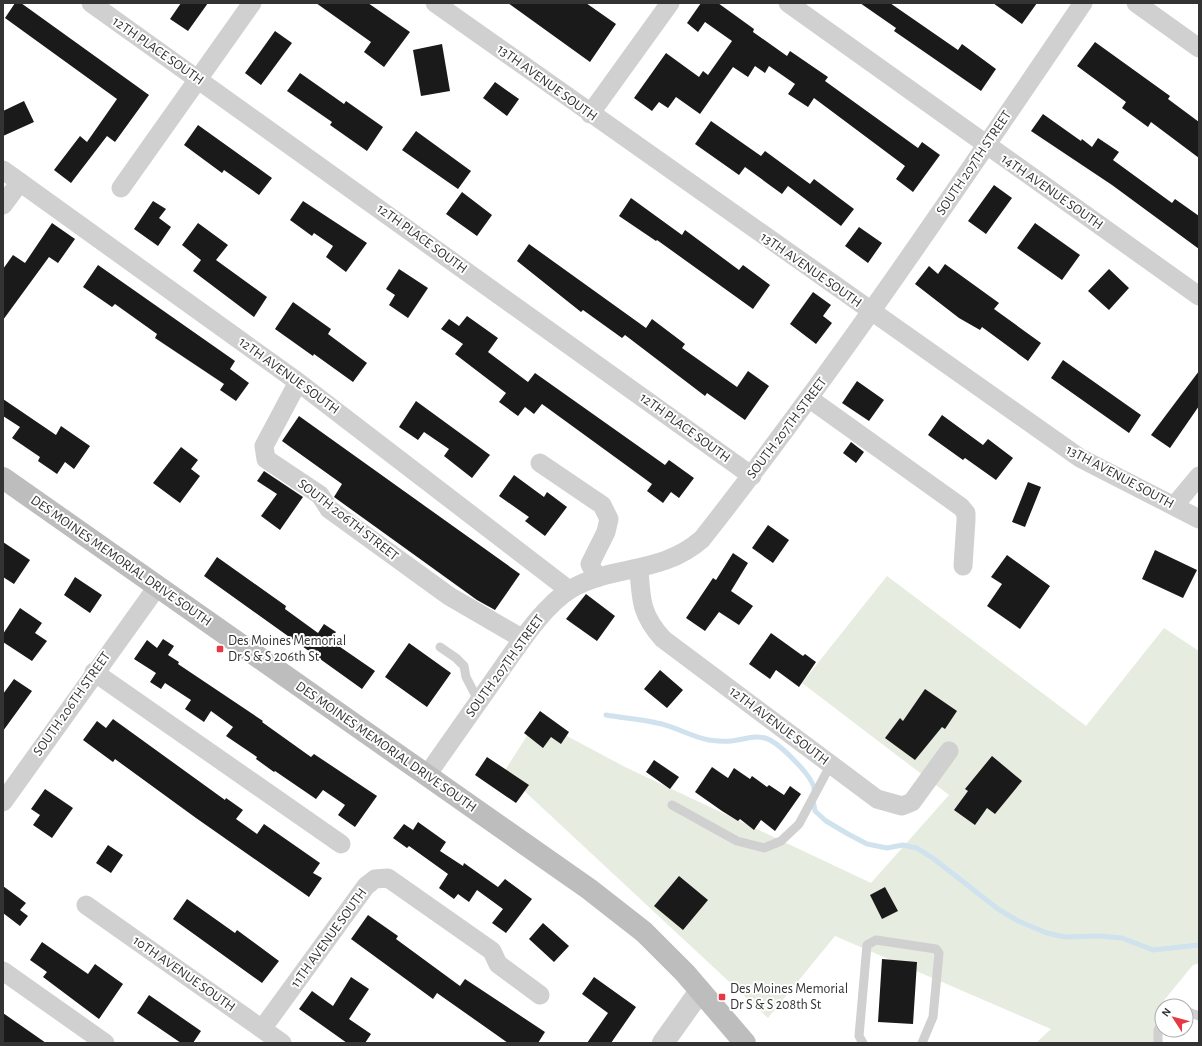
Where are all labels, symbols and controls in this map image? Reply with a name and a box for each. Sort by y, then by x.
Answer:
street label: 12TH PLACE SOUTH [110,14,206,88]
street label: 13TH AVENUE SOUTH [494,42,600,124]
street label: SOUTH 207TH STREET [934,108,1014,218]
street label: 14TH AVENUE SOUTH [999,152,1105,232]
street label: 12TH PLACE SOUTH [374,202,470,276]
street label: 13TH AVENUE SOUTH [758,230,864,310]
street label: 12TH AVENUE SOUTH [236,335,342,417]
street label: SOUTH 207TH STREET [744,375,830,481]
street label: 12TH PLACE SOUTH [637,391,733,465]
street label: 13TH AVENUE SOUTH [1064,443,1176,511]
street label: SOUTH 206TH STREET [295,476,401,564]
street label: DES MOINES MEMORIAL DRIVE SOUTH [28,493,214,629]
street label: SOUTH 207TH STREET [463,612,547,720]
place label: Des Moines Memorial Dr S & S 206th St [228,634,346,664]
marker: Des Moines Memorial Dr S & S 206th St [215,644,225,654]
street label: SOUTH 206TH STREET [31,649,113,759]
street label: DES MOINES MEMORIAL DRIVE SOUTH [293,679,479,815]
street label: 12TH AVENUE SOUTH [727,684,831,768]
street label: 11TH AVENUE SOUTH [288,886,370,990]
street label: 10TH AVENUE SOUTH [130,933,238,1015]
place label: Des Moines Memorial Dr S & S 208th St [730,982,848,1012]
marker: Des Moines Memorial Dr S & S 208th St [717,992,727,1002]
north arrow [1154,998,1194,1038]
text: N [1160,1006,1173,1019]

